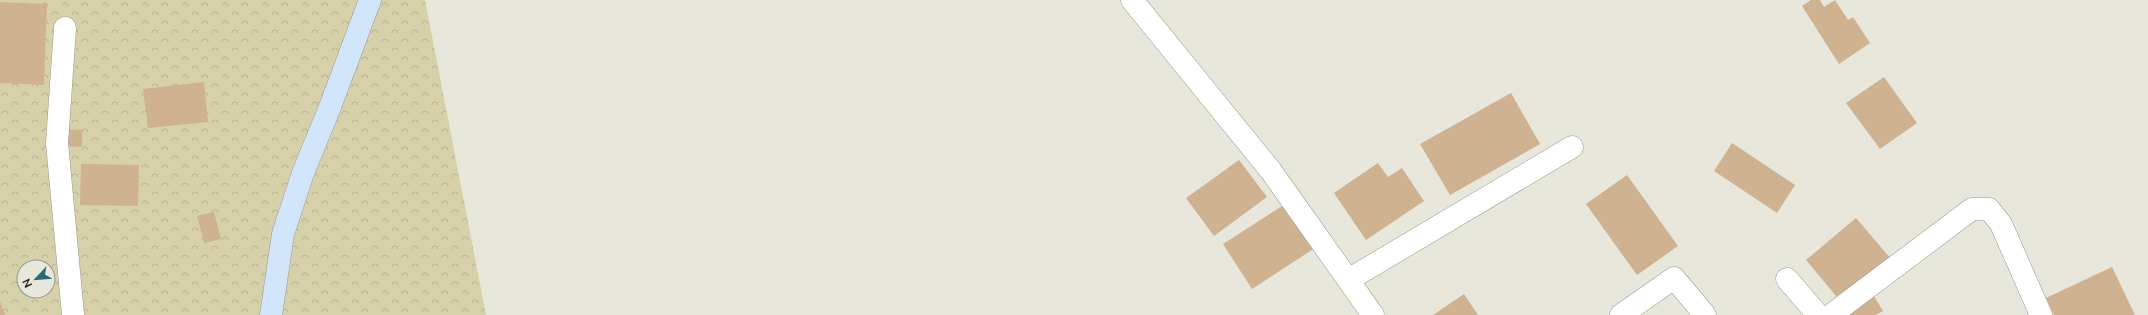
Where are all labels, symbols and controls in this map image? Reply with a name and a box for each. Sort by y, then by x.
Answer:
north arrow [16,259,56,299]
text: N [19,277,35,290]

